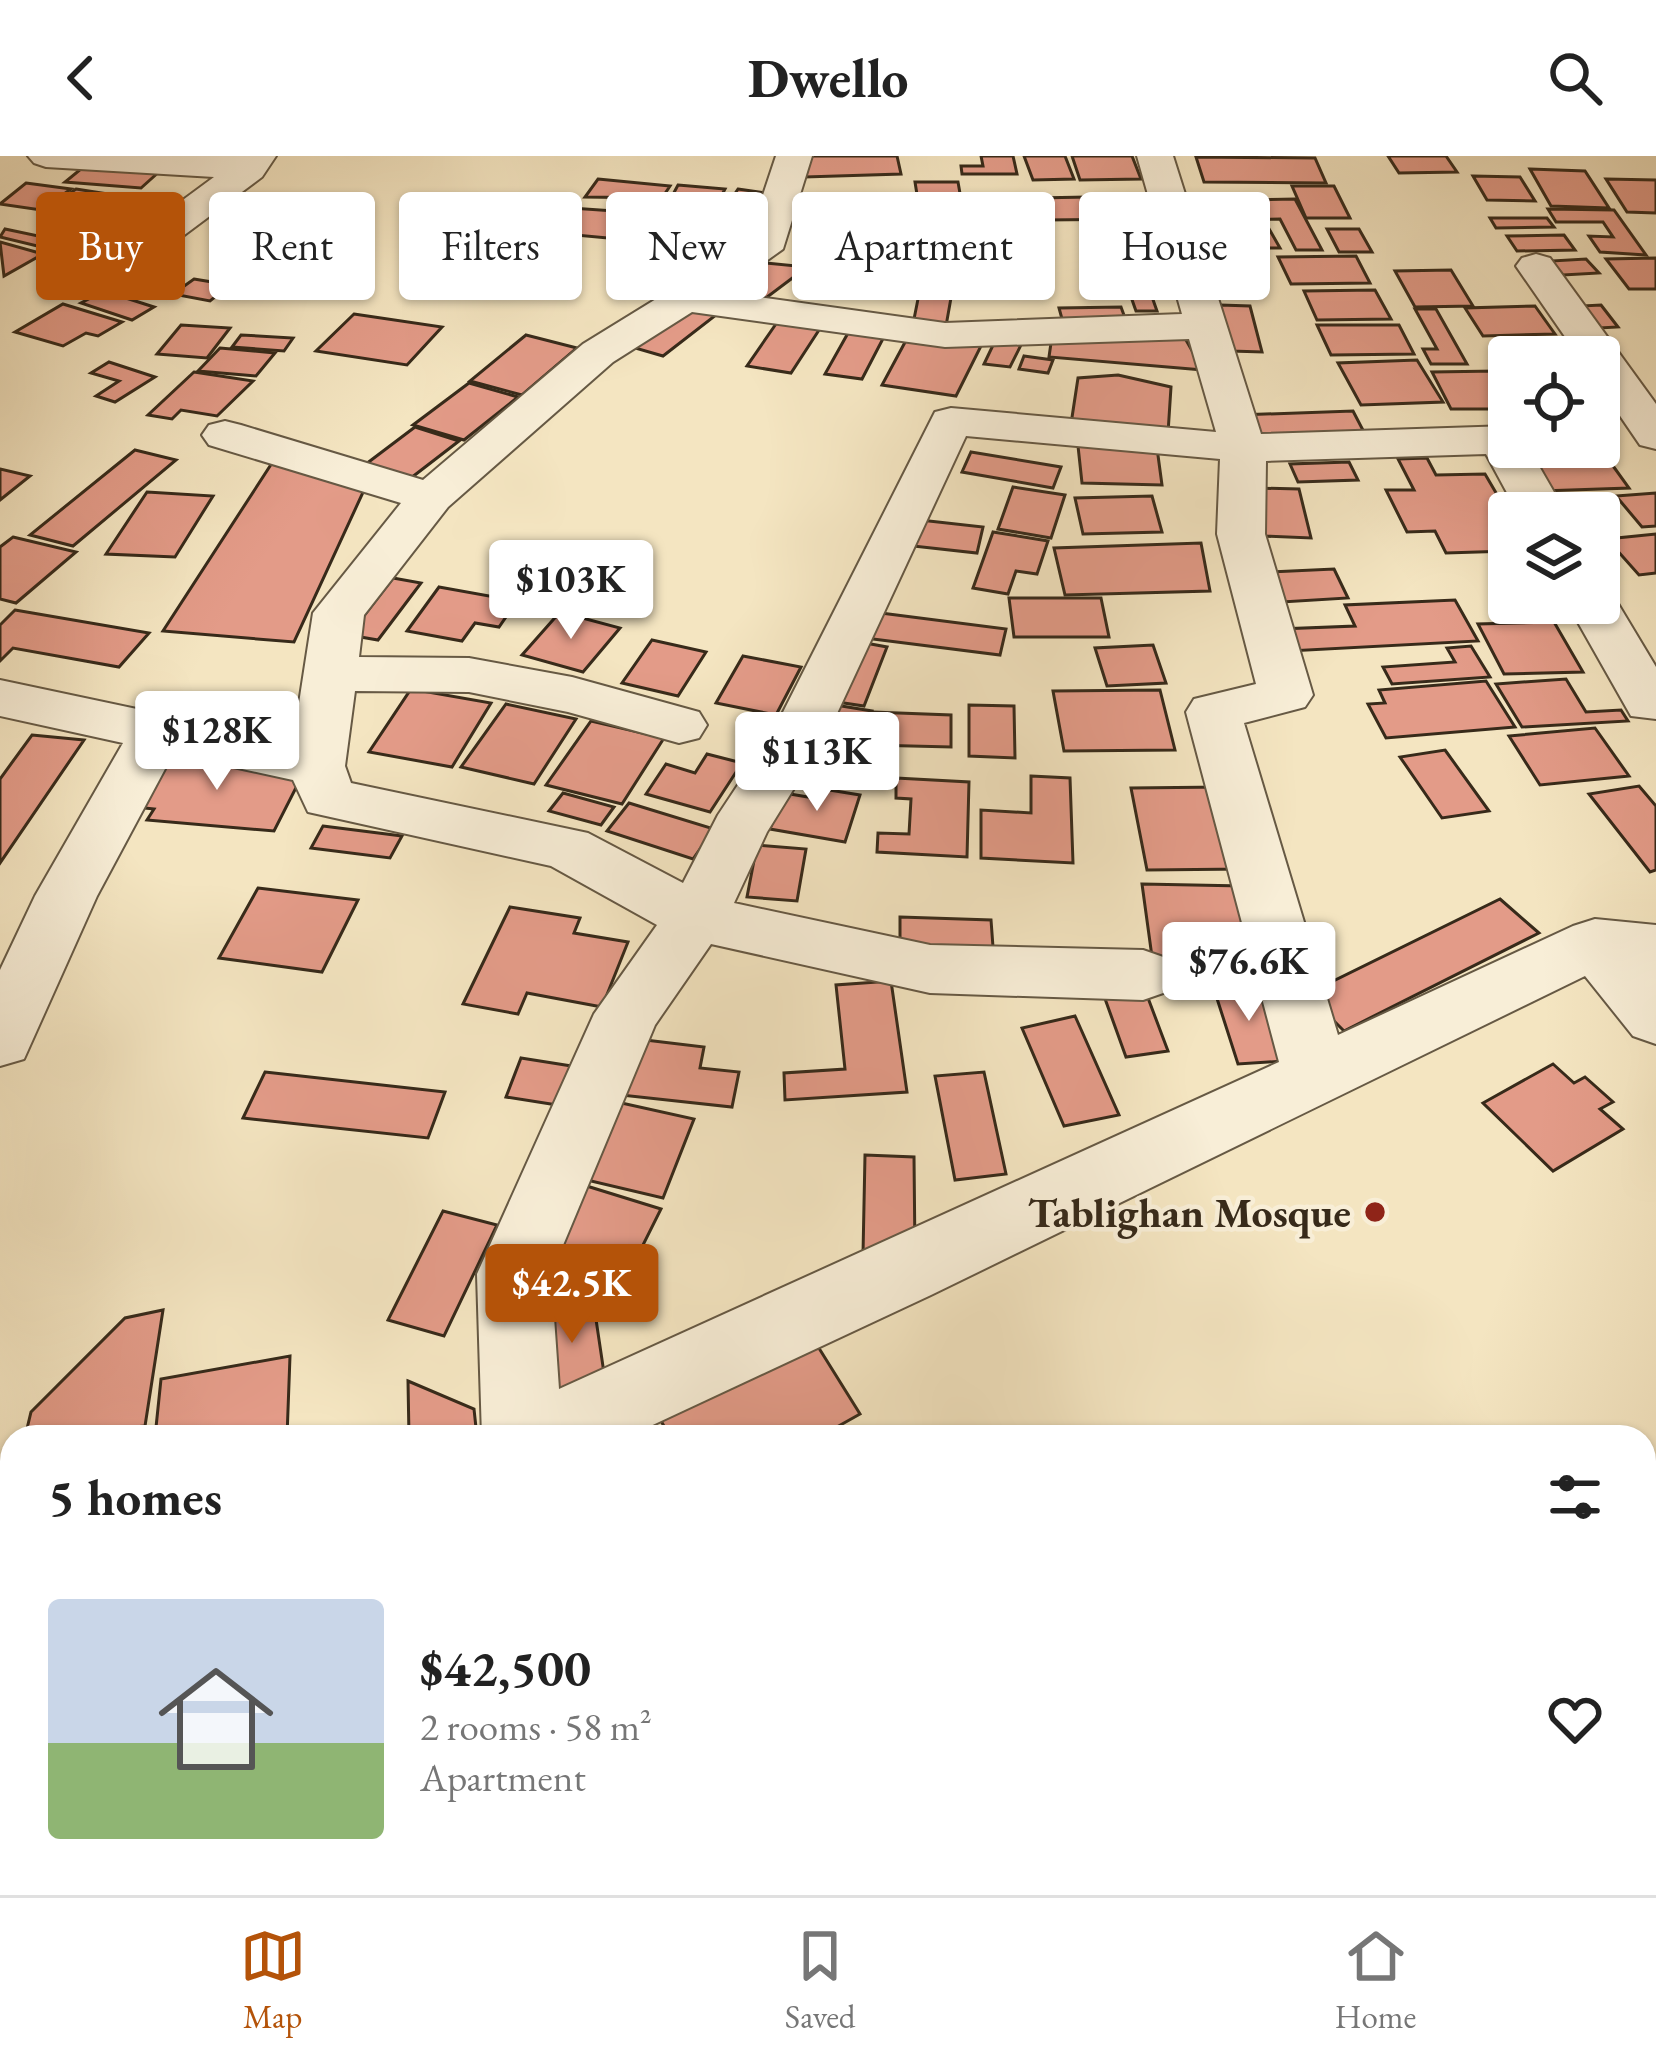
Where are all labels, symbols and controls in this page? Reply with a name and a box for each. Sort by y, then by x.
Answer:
text: Dwello [748,43,908,113]
icon: back [48,45,114,111]
icon: search [1542,45,1608,111]
chip: Buy [36,192,185,300]
chip: Rent [209,192,375,300]
chip: Filters [399,192,582,300]
chip: New [606,192,768,300]
chip: Apartment [792,192,1055,300]
chip: House [1079,192,1270,300]
map controls [1488,336,1620,624]
button: locate [1488,336,1620,468]
button: layers [1488,492,1620,624]
pin: $103K [487,540,655,642]
text: $103K [516,553,626,604]
pin: $128K [133,691,301,793]
text: $128K [162,704,272,755]
pin: $113K [733,712,901,814]
text: $113K [762,725,872,776]
pin: $76.6K [1151,922,1347,1024]
text: $76.6K [1189,935,1309,986]
place label: Tablighan Mosque [1028,1185,1351,1240]
marker: Tablighan Mosque [1362,1199,1388,1225]
pin: $42.5K [474,1244,670,1346]
text: $42.5K [512,1257,632,1308]
text: 5 homes [48,1464,222,1530]
icon: filters [1542,1464,1608,1530]
text: $42,500 [420,1635,591,1701]
icon: home [144,1647,288,1791]
icon: heart [1542,1686,1608,1752]
text: 2 rooms · 58 m² [420,1701,652,1752]
text: Apartment [420,1752,586,1803]
tab: Map [240,1923,306,2038]
tab: Saved [785,1923,856,2038]
tab: Home [1335,1923,1416,2038]

